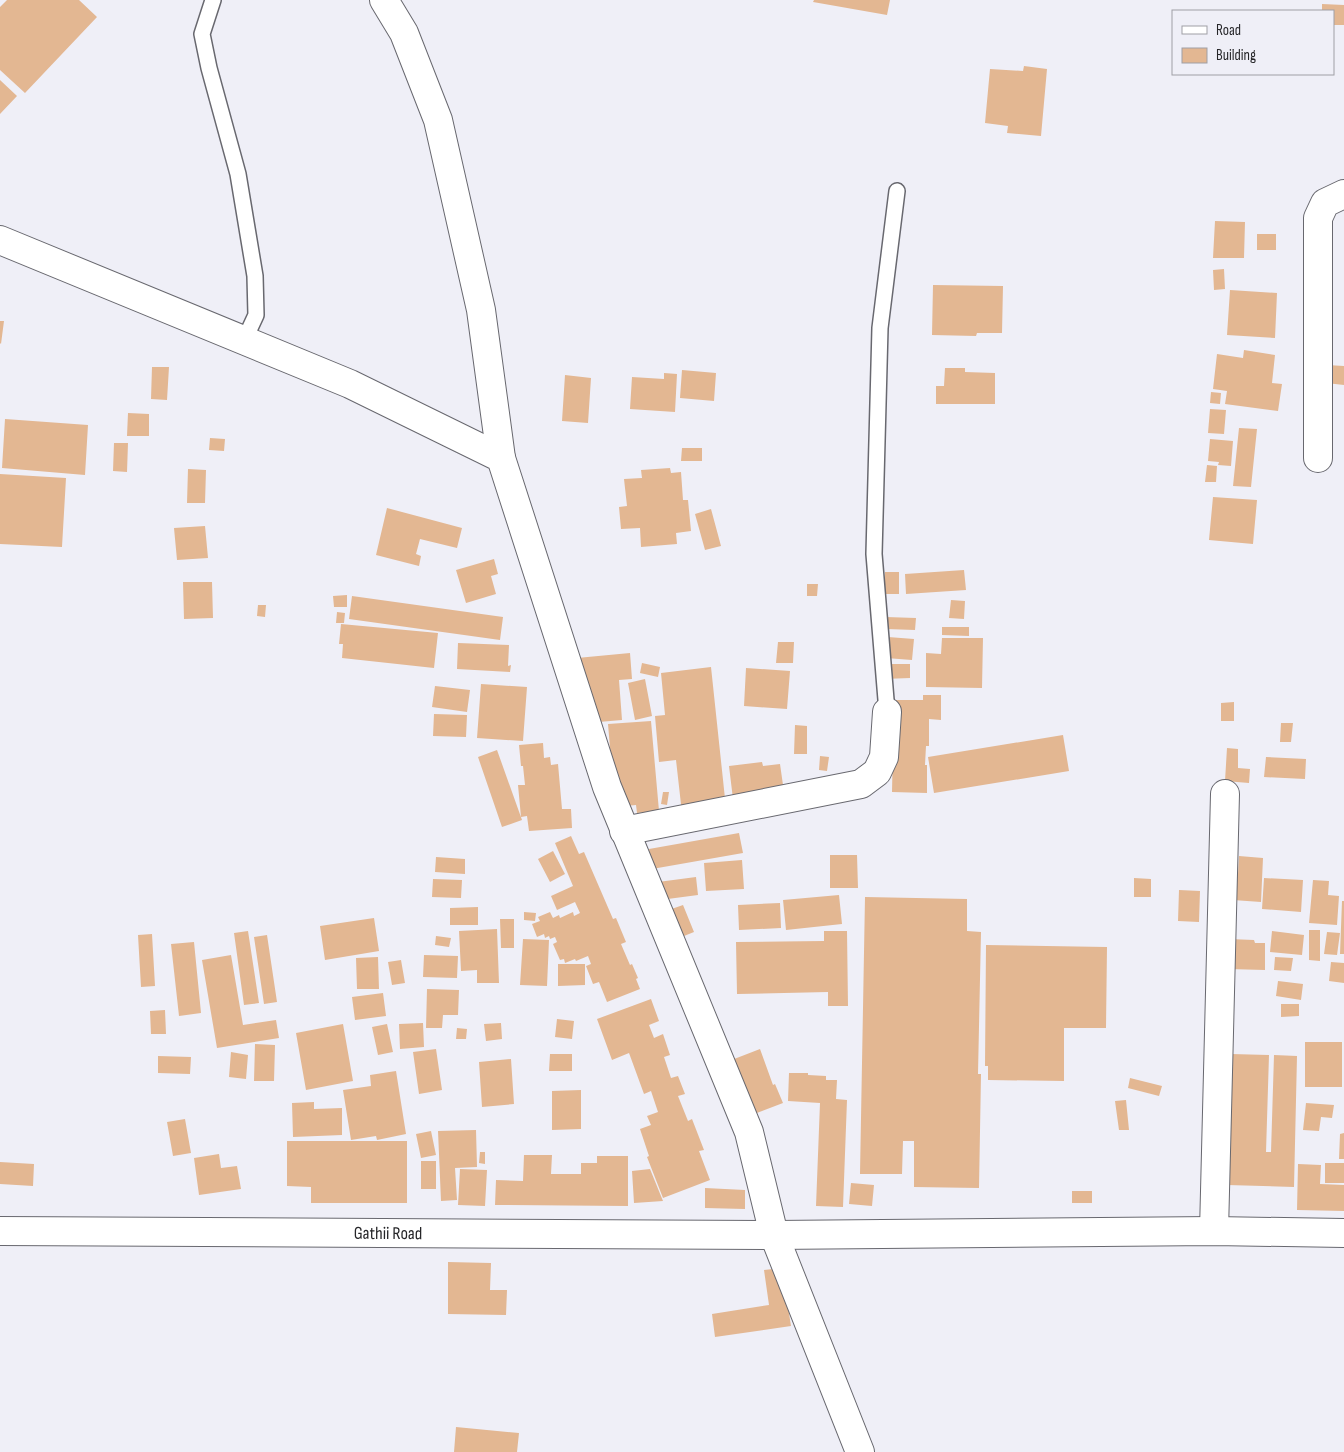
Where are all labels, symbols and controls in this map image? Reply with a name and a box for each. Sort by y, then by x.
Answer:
legend [1172,10,1334,75]
text: Road [1216,21,1241,40]
text: Building [1216,46,1256,65]
street label: Gathii Road [354,1223,422,1244]

